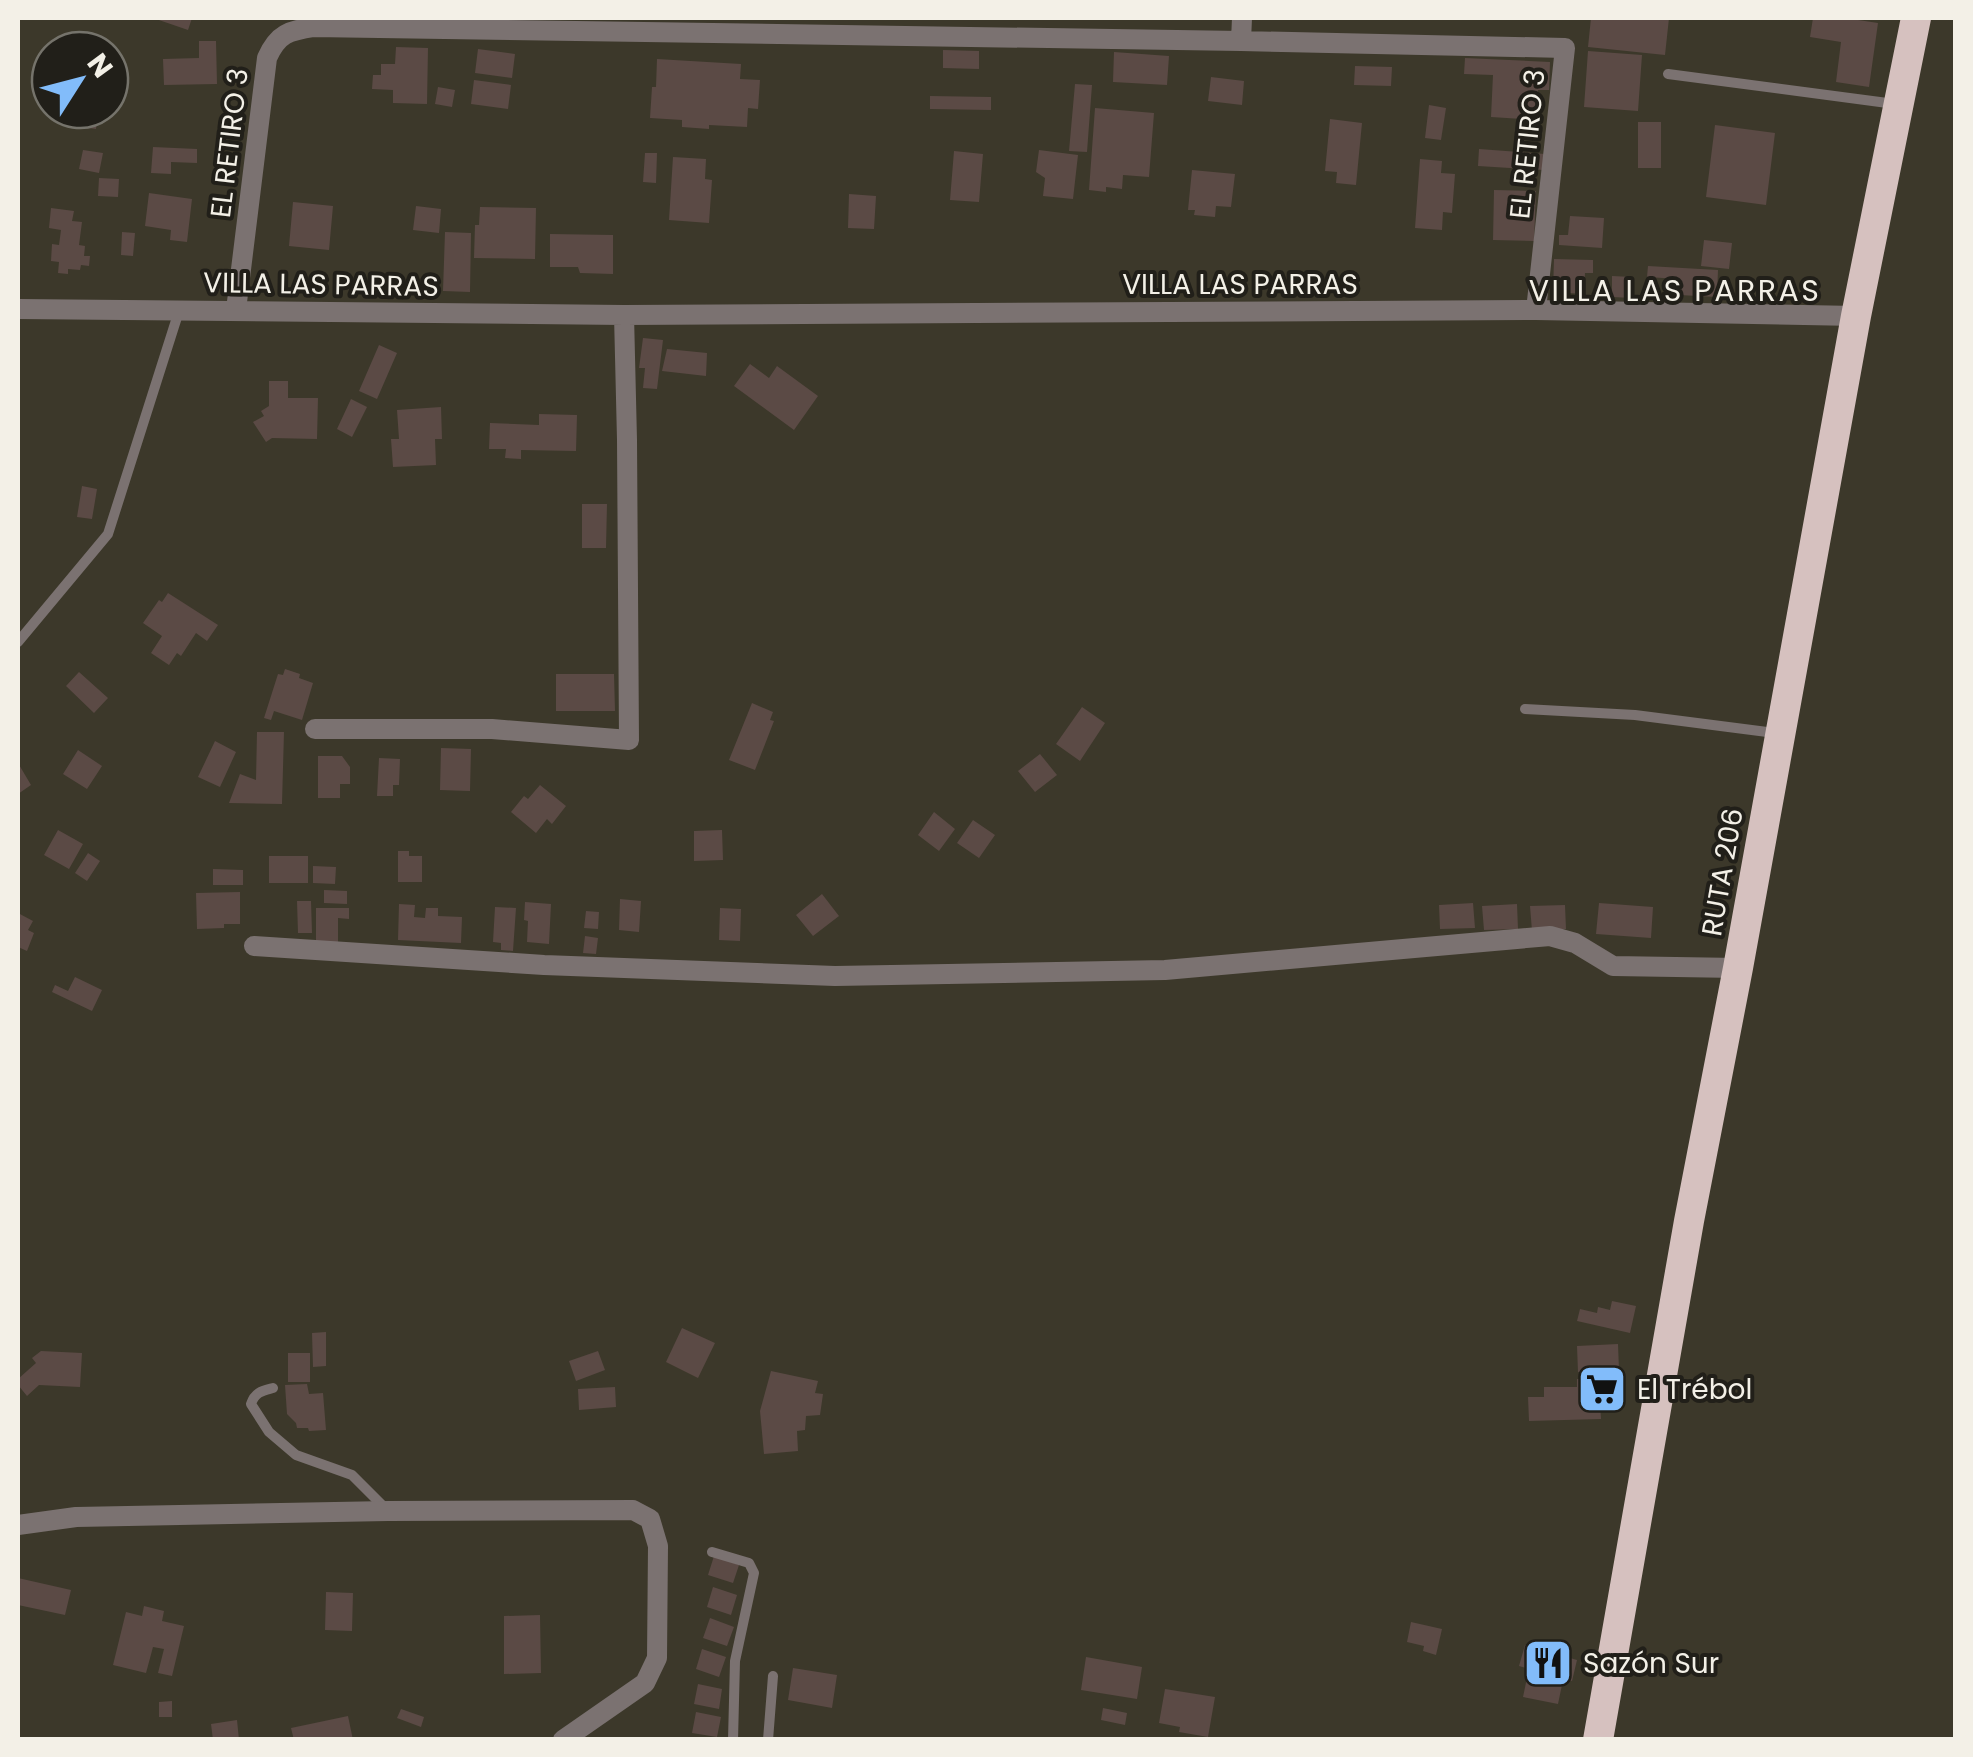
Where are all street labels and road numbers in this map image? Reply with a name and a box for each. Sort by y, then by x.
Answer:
street label: EL RETIRO 3 [201,66,258,220]
street label: EL RETIRO 3 [1500,67,1555,221]
street label: VILLA LAS PARRAS [203,263,439,306]
street label: VILLA LAS PARRAS [1122,265,1358,304]
street label: RUTA 206 [1692,805,1753,939]

